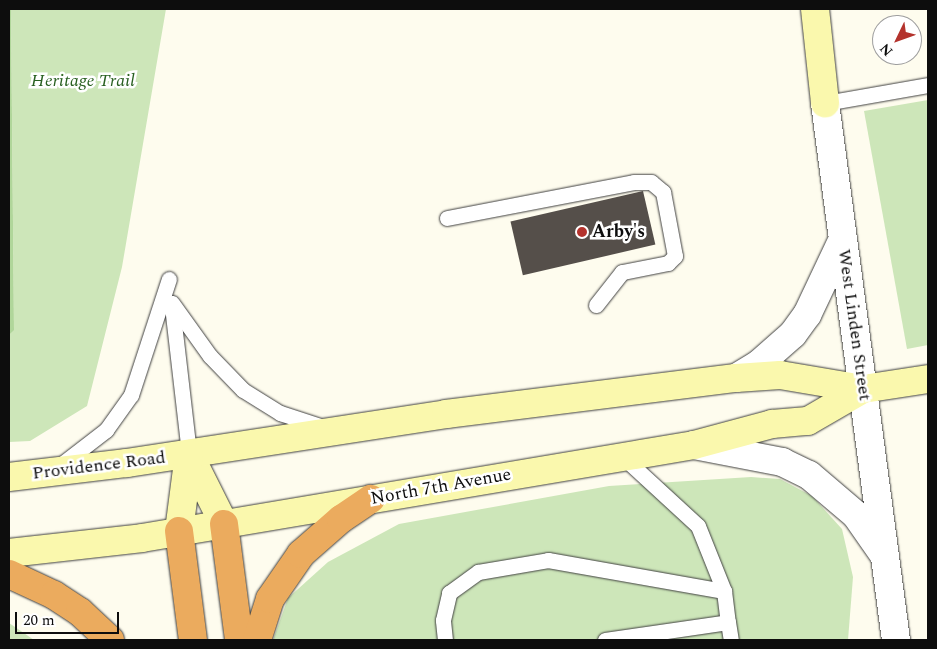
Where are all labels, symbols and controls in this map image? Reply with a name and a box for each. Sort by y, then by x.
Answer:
north arrow [872,15,922,65]
text: N [875,38,898,61]
park label: Heritage Trail [31,70,135,92]
place label: Arby's [592,221,645,243]
marker: Arby's [576,226,588,238]
street label: West Linden Street [833,248,875,402]
street label: Providence Road [31,447,167,485]
street label: North 7th Avenue [369,464,513,510]
scale bar [18,602,121,634]
text: 20 m [23,609,55,632]

